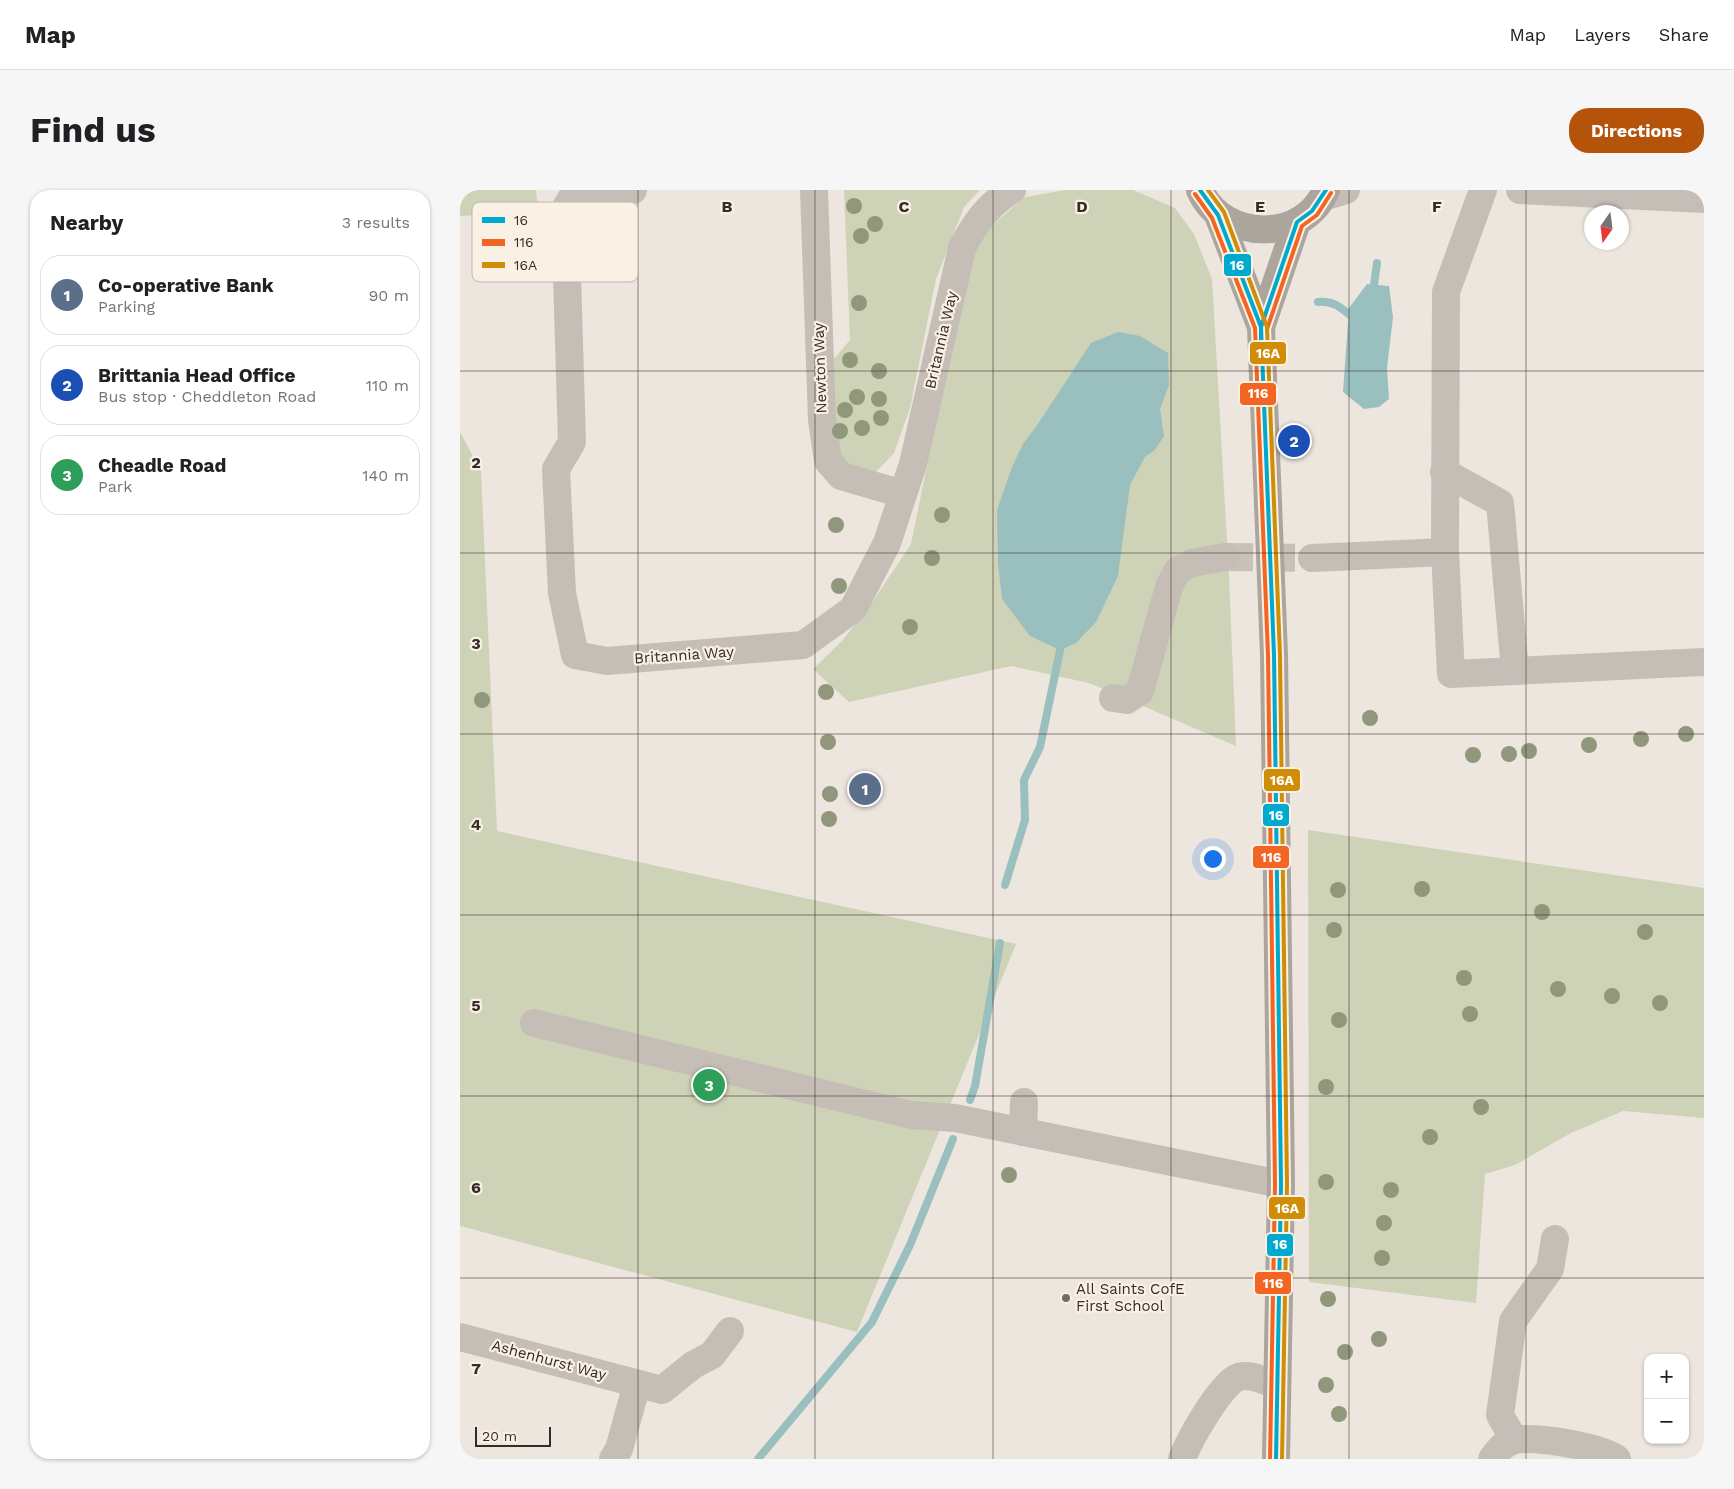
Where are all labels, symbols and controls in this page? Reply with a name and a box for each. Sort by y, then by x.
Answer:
text: Map [25,21,76,49]
text: Map [1509,24,1546,45]
text: Layers [1574,24,1631,45]
text: Share [1659,24,1709,45]
button: Directions [1569,108,1704,153]
text: Find us [30,109,156,151]
text: B [722,197,733,216]
text: C [899,197,910,216]
text: D [1076,197,1088,216]
text: E [1255,197,1265,216]
text: F [1432,197,1442,216]
legend [472,202,638,282]
north arrow [1584,205,1629,250]
text: Nearby [50,210,123,235]
text: 16 [514,212,528,228]
text: 3 results [342,213,410,232]
text: 116 [514,234,533,250]
line badge: 16 [1223,253,1252,277]
text: 16A [514,257,537,273]
text: 16 [1230,257,1245,273]
text: Co-operative Bank [98,274,274,297]
text: 1 [64,286,70,305]
text: 90 m [368,286,409,305]
street label: Britannia Way [921,289,961,391]
text: Parking [98,297,155,316]
street label: Newton Way [809,322,831,414]
line badge: 16A [1249,341,1287,365]
text: 16A [1256,345,1281,361]
text: Brittania Head Office [98,364,295,387]
text: 2 [62,376,72,395]
text: 110 m [366,376,409,395]
line badge: 116 [1239,382,1277,406]
text: 116 [1248,385,1269,401]
text: Bus stop · Cheddleton Road [98,387,316,406]
pin: 2 [1278,422,1310,460]
text: 2 [471,453,481,472]
text: Cheadle Road [98,454,226,477]
text: 3 [62,466,72,485]
text: 140 m [362,466,409,485]
text: Park [98,477,132,496]
text: 3 [471,634,481,653]
street label: Britannia Way [634,643,735,667]
line badge: 16A [1263,768,1301,792]
pin: 1 [849,770,881,808]
text: 16A [1270,772,1295,788]
line badge: 16 [1262,803,1290,827]
text: 16 [1269,807,1284,823]
text: 4 [471,815,481,834]
line badge: 116 [1252,845,1290,869]
your location [1200,846,1226,872]
text: 116 [1261,849,1282,865]
text: 5 [471,996,481,1015]
pin: 3 [693,1066,725,1104]
text: 6 [471,1178,481,1197]
line badge: 16A [1268,1196,1306,1220]
text: 16A [1275,1200,1300,1216]
line badge: 16 [1266,1233,1294,1257]
text: 16 [1273,1236,1288,1252]
line badge: 116 [1254,1271,1292,1295]
text: 116 [1263,1275,1284,1291]
place label: All Saints CofE First School [1076,1280,1185,1315]
marker: All Saints CofE First School [1060,1292,1072,1304]
street label: Ashenhurst Way [490,1336,608,1384]
map controls [1644,1354,1689,1444]
button: + [1644,1354,1689,1399]
text: 7 [471,1359,481,1378]
button: − [1644,1399,1689,1444]
scale bar [475,1424,551,1447]
text: 20 m [482,1428,517,1444]

